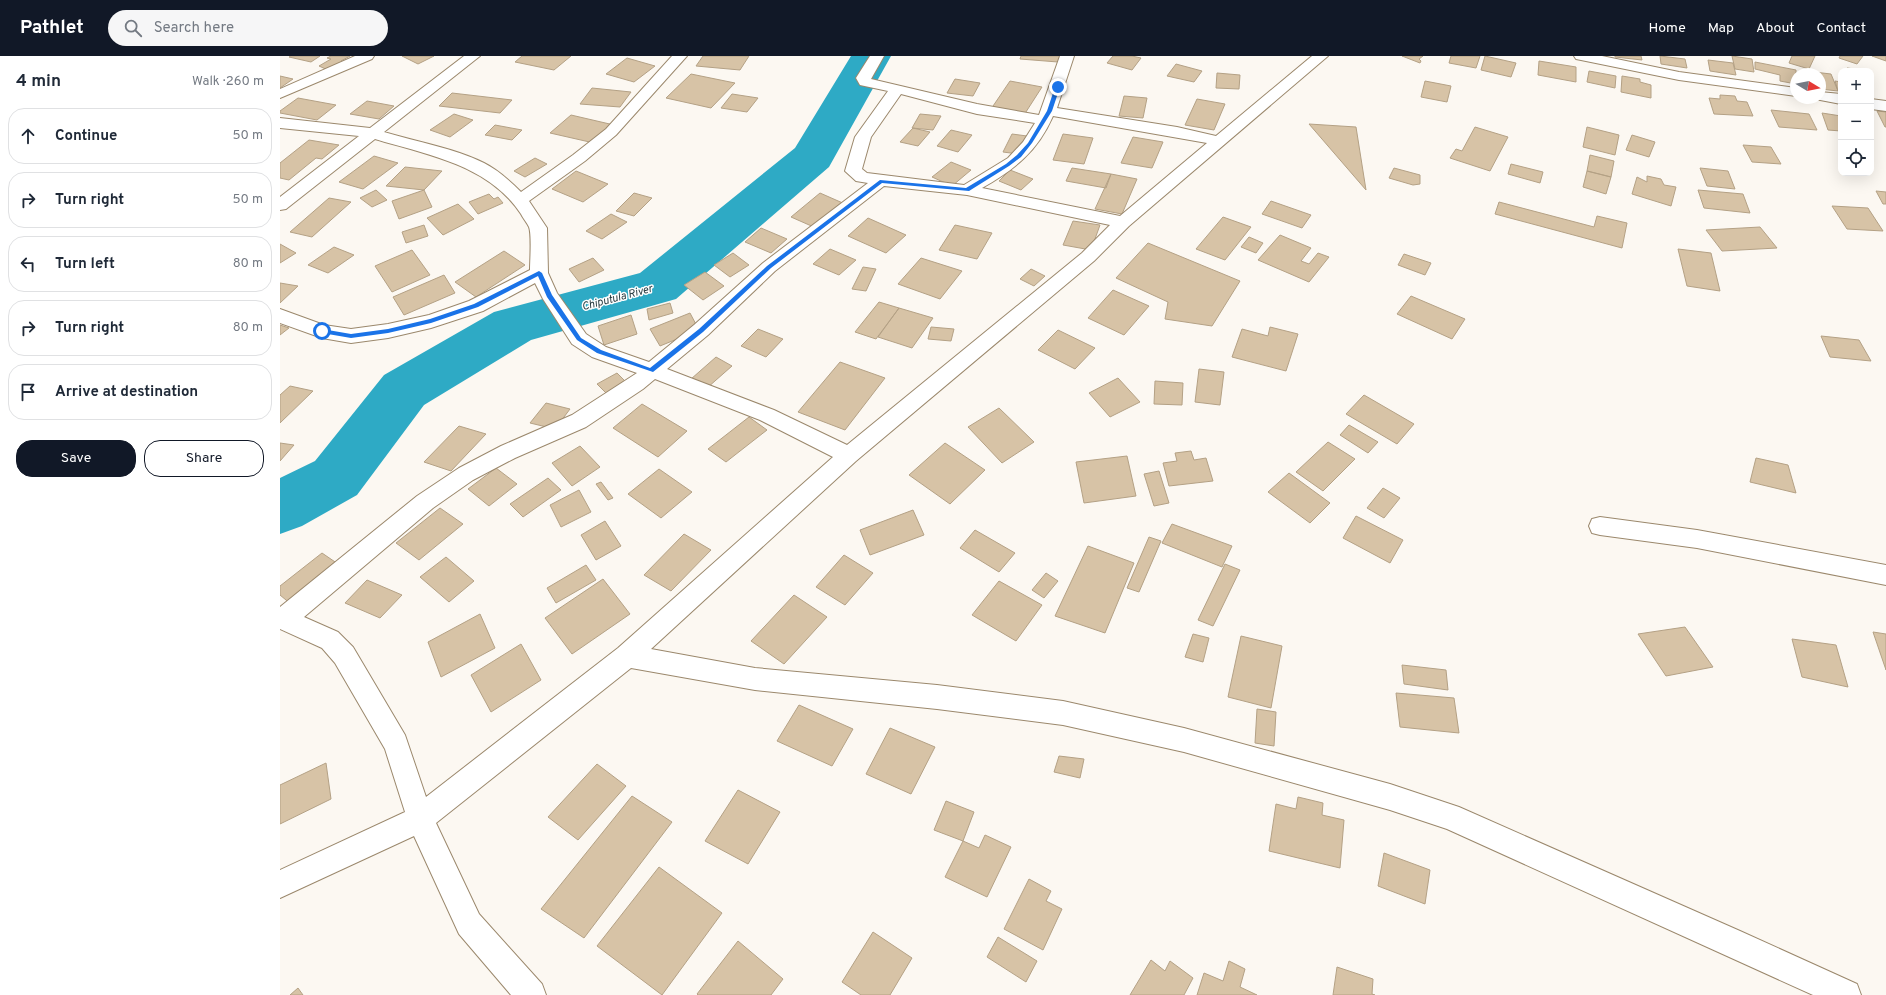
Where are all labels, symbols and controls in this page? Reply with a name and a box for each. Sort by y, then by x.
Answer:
search box [108,10,388,46]
text: Pathlet [20,16,84,40]
icon: search [122,17,144,39]
text: Search here [154,19,234,38]
text: Home [1649,20,1686,37]
text: Map [1708,20,1734,37]
text: About [1756,20,1795,37]
text: Contact [1817,20,1866,37]
north arrow [1790,68,1826,104]
map controls [1838,68,1874,176]
button: + [1838,68,1874,104]
text: 4 min [16,71,61,93]
text: Walk · 260 m [192,74,264,90]
route end [1049,78,1067,96]
button: − [1838,104,1874,140]
icon: ahead [17,125,39,147]
text: Continue [55,127,117,146]
text: 50 m [233,128,263,144]
button: locate [1838,140,1874,176]
icon: right [17,189,39,211]
text: Turn right [55,191,124,210]
text: 50 m [233,192,263,208]
icon: left [17,253,39,275]
text: Turn left [55,255,115,274]
text: 80 m [233,256,263,272]
water label: Chiputula River [580,282,655,314]
icon: right [17,317,39,339]
text: Turn right [55,319,124,338]
text: 80 m [233,320,263,336]
route start [313,322,331,340]
icon: arrive [17,381,39,403]
text: Arrive at destination [55,383,198,402]
button: Save [16,440,136,477]
button: Share [144,440,264,477]

